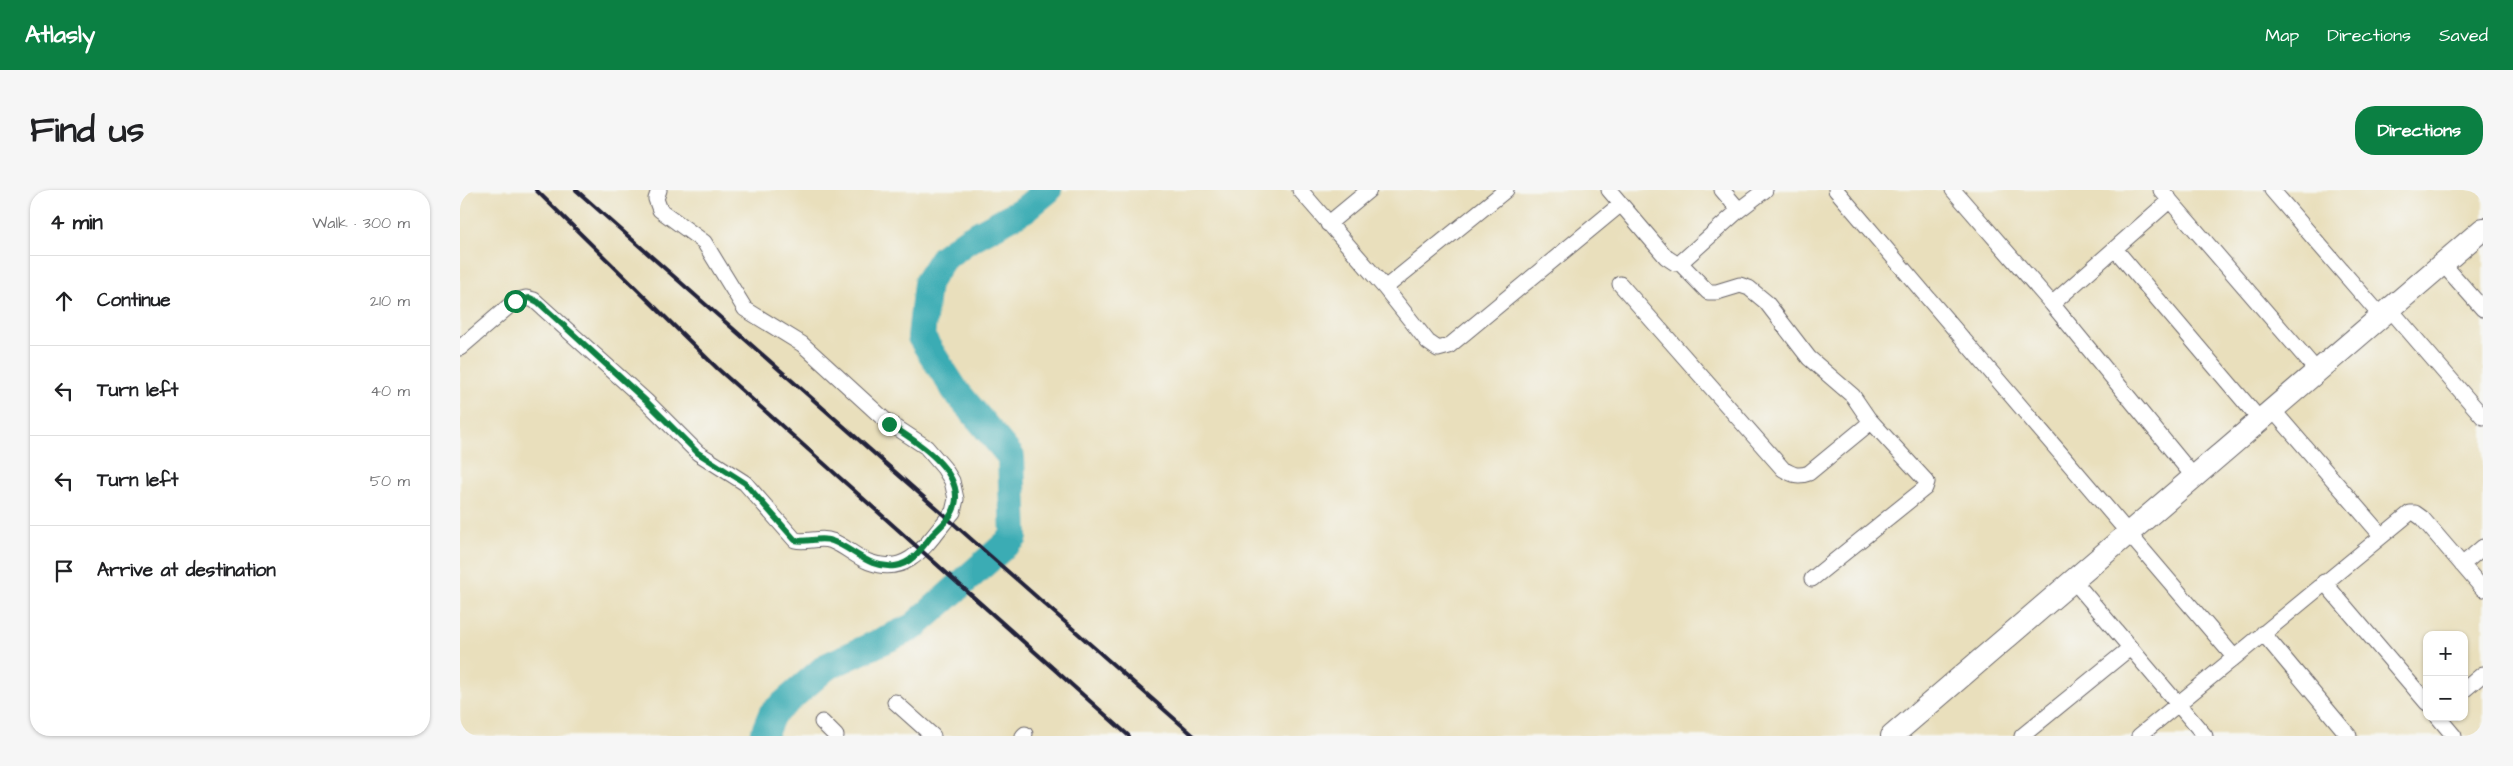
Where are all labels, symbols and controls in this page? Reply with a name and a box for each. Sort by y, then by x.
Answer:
text: Atlasly [25,18,95,52]
text: Map [2265,23,2299,48]
text: Directions [2327,23,2411,48]
text: Saved [2439,23,2488,48]
text: Find us [30,106,144,155]
button: Directions [2355,106,2483,155]
text: 4 min [50,208,103,237]
text: Walk · 300 m [312,212,410,234]
icon: ahead [50,287,78,315]
text: Continue [97,287,171,314]
text: 210 m [370,290,410,312]
route start [504,290,527,313]
icon: left [50,377,78,405]
text: Turn left [97,377,178,404]
text: 40 m [370,380,410,402]
route end [878,413,901,436]
icon: left [50,467,78,495]
text: Turn left [97,467,178,494]
text: 50 m [370,470,410,492]
icon: arrive [50,557,78,585]
text: Arrive at destination [97,557,276,584]
map controls [2423,631,2468,721]
button: + [2423,631,2468,676]
button: − [2423,676,2468,721]

